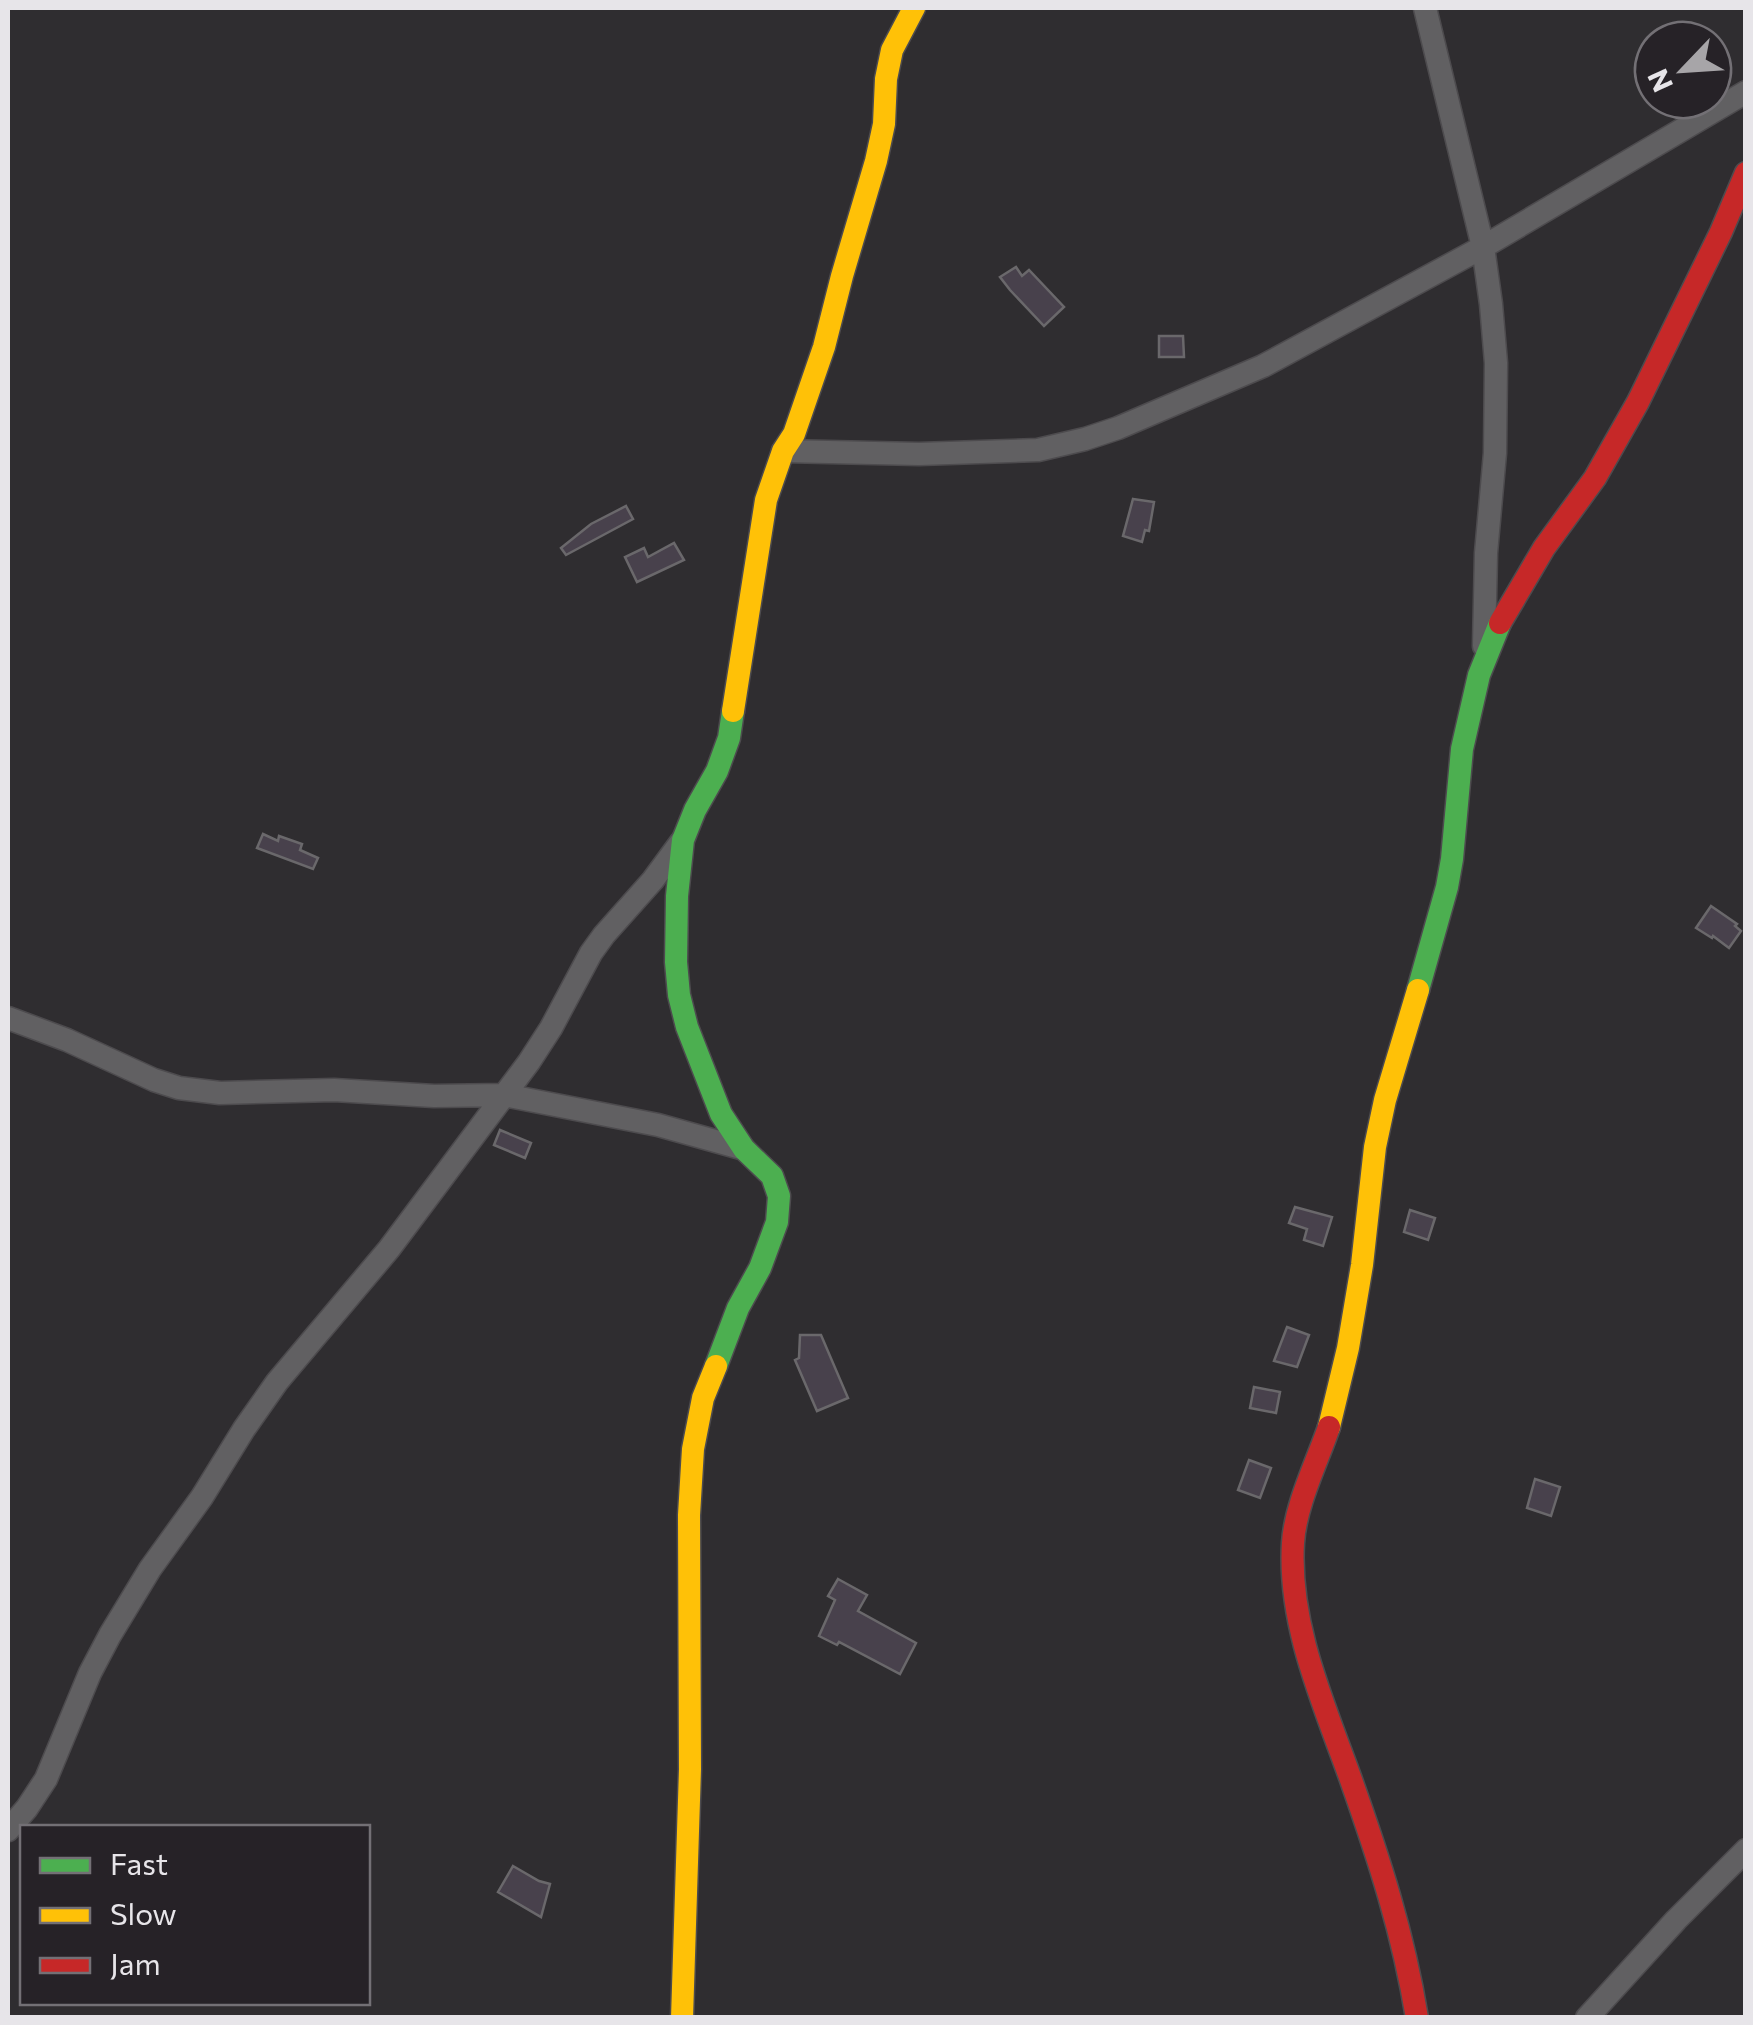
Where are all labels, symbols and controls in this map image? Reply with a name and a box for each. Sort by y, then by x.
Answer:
north arrow [1633,20,1733,120]
text: N [1640,64,1679,98]
legend [20,1825,370,2005]
text: Fast [110,1844,168,1881]
text: Slow [110,1894,177,1931]
text: Jam [110,1944,161,1981]

